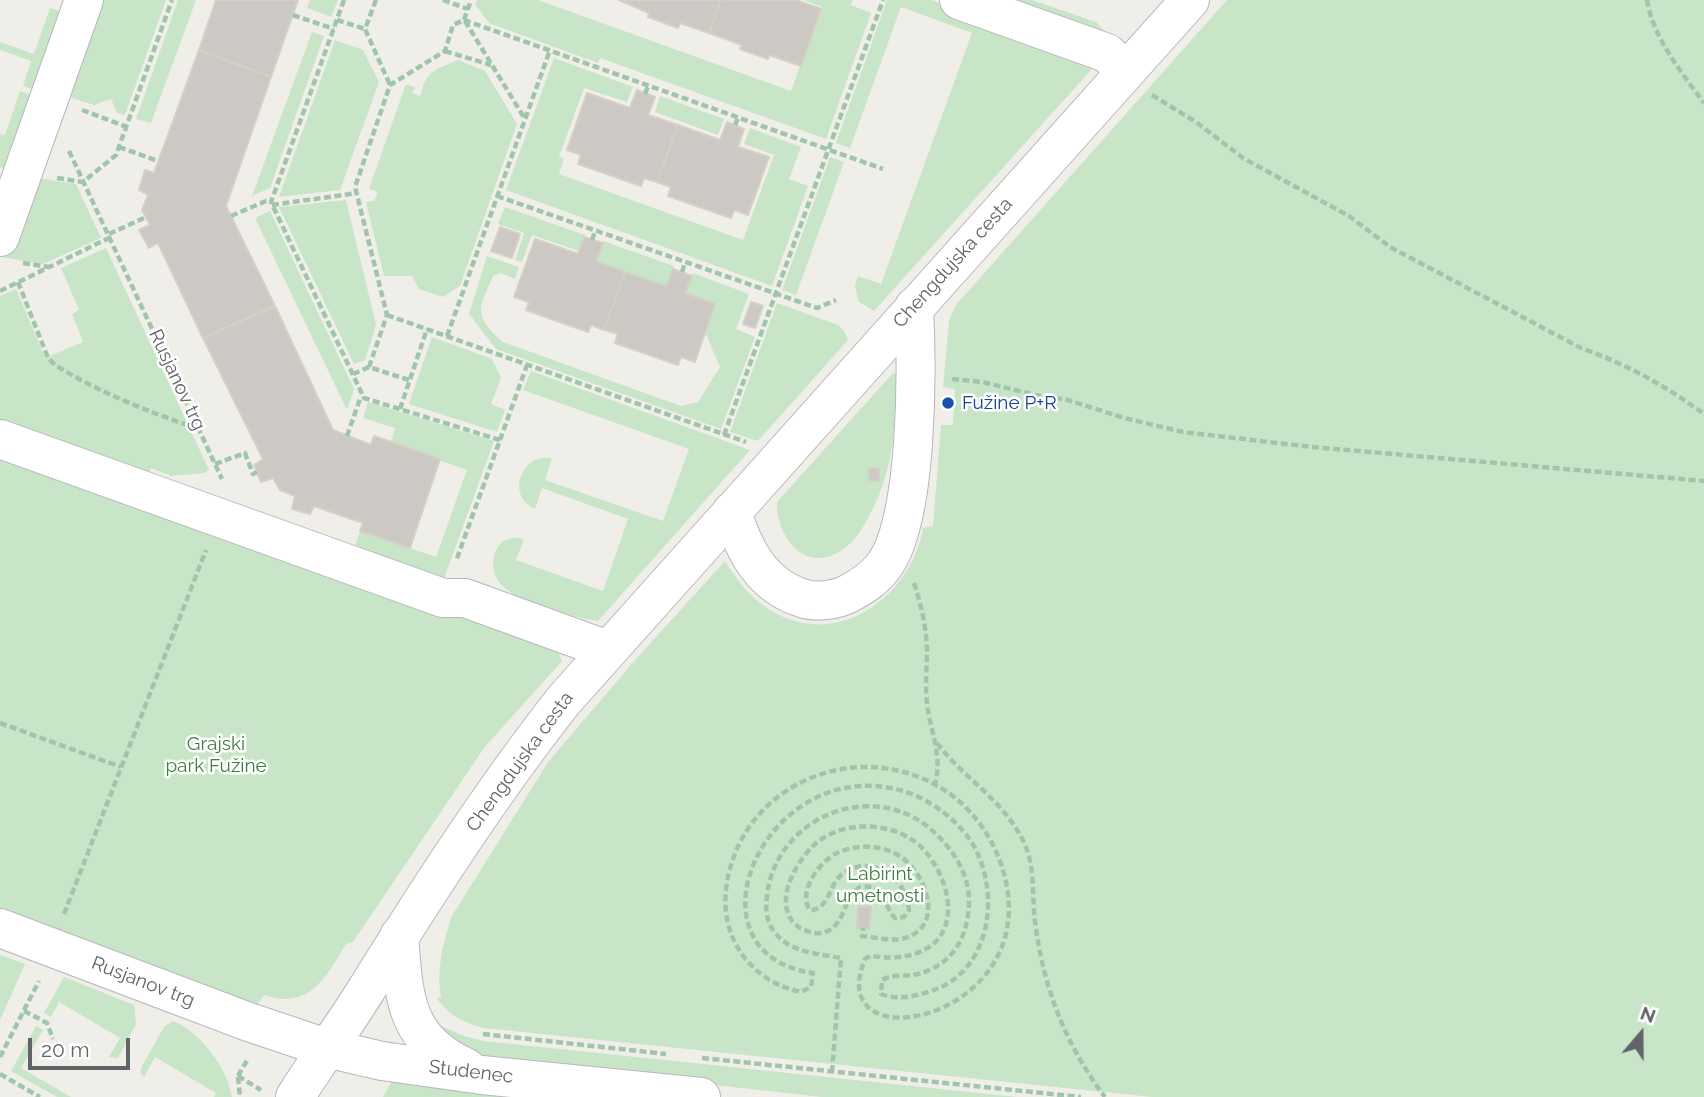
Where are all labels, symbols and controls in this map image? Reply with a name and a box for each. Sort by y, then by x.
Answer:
street label: Chengdujska cesta [889,193,1017,333]
street label: Rusjanov trg [144,326,210,434]
place label: Fužine P+R [962,392,1057,414]
marker: Fužine P+R [940,395,956,411]
street label: Chengdujska cesta [462,688,578,836]
park label: Grajski park Fužine [165,733,267,777]
park label: Labirint umetnosti [836,863,924,907]
street label: Rusjanov trg [88,952,198,1012]
north arrow [1606,999,1676,1069]
text: N [1638,1001,1659,1027]
scale bar [32,1024,133,1068]
text: 20 m [41,1037,89,1062]
street label: Studenec [428,1056,514,1088]

